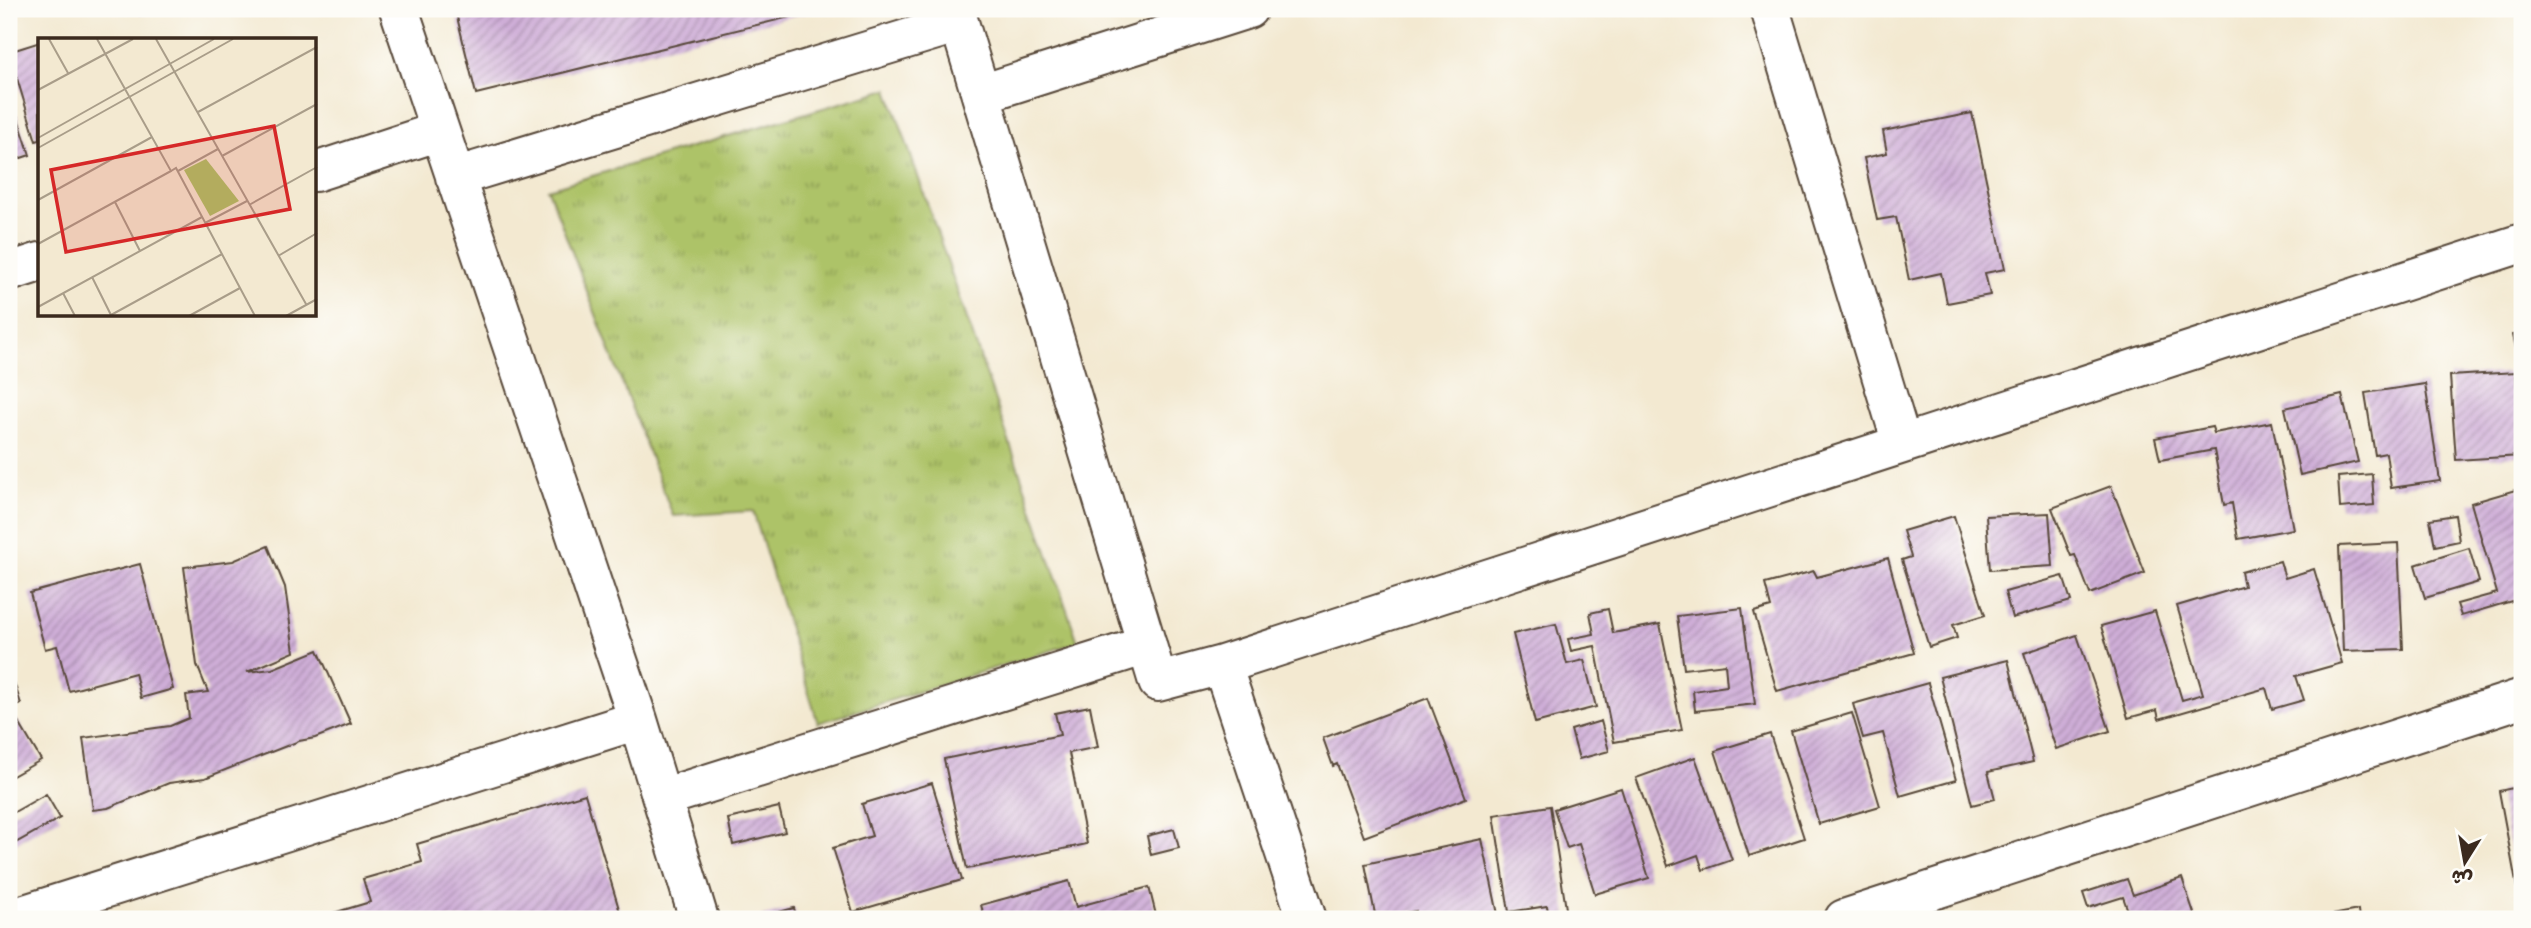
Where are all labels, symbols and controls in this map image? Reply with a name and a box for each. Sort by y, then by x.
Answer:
inset map [38,38,317,317]
north arrow [2430,827,2500,897]
text: ش [2449,865,2474,893]

